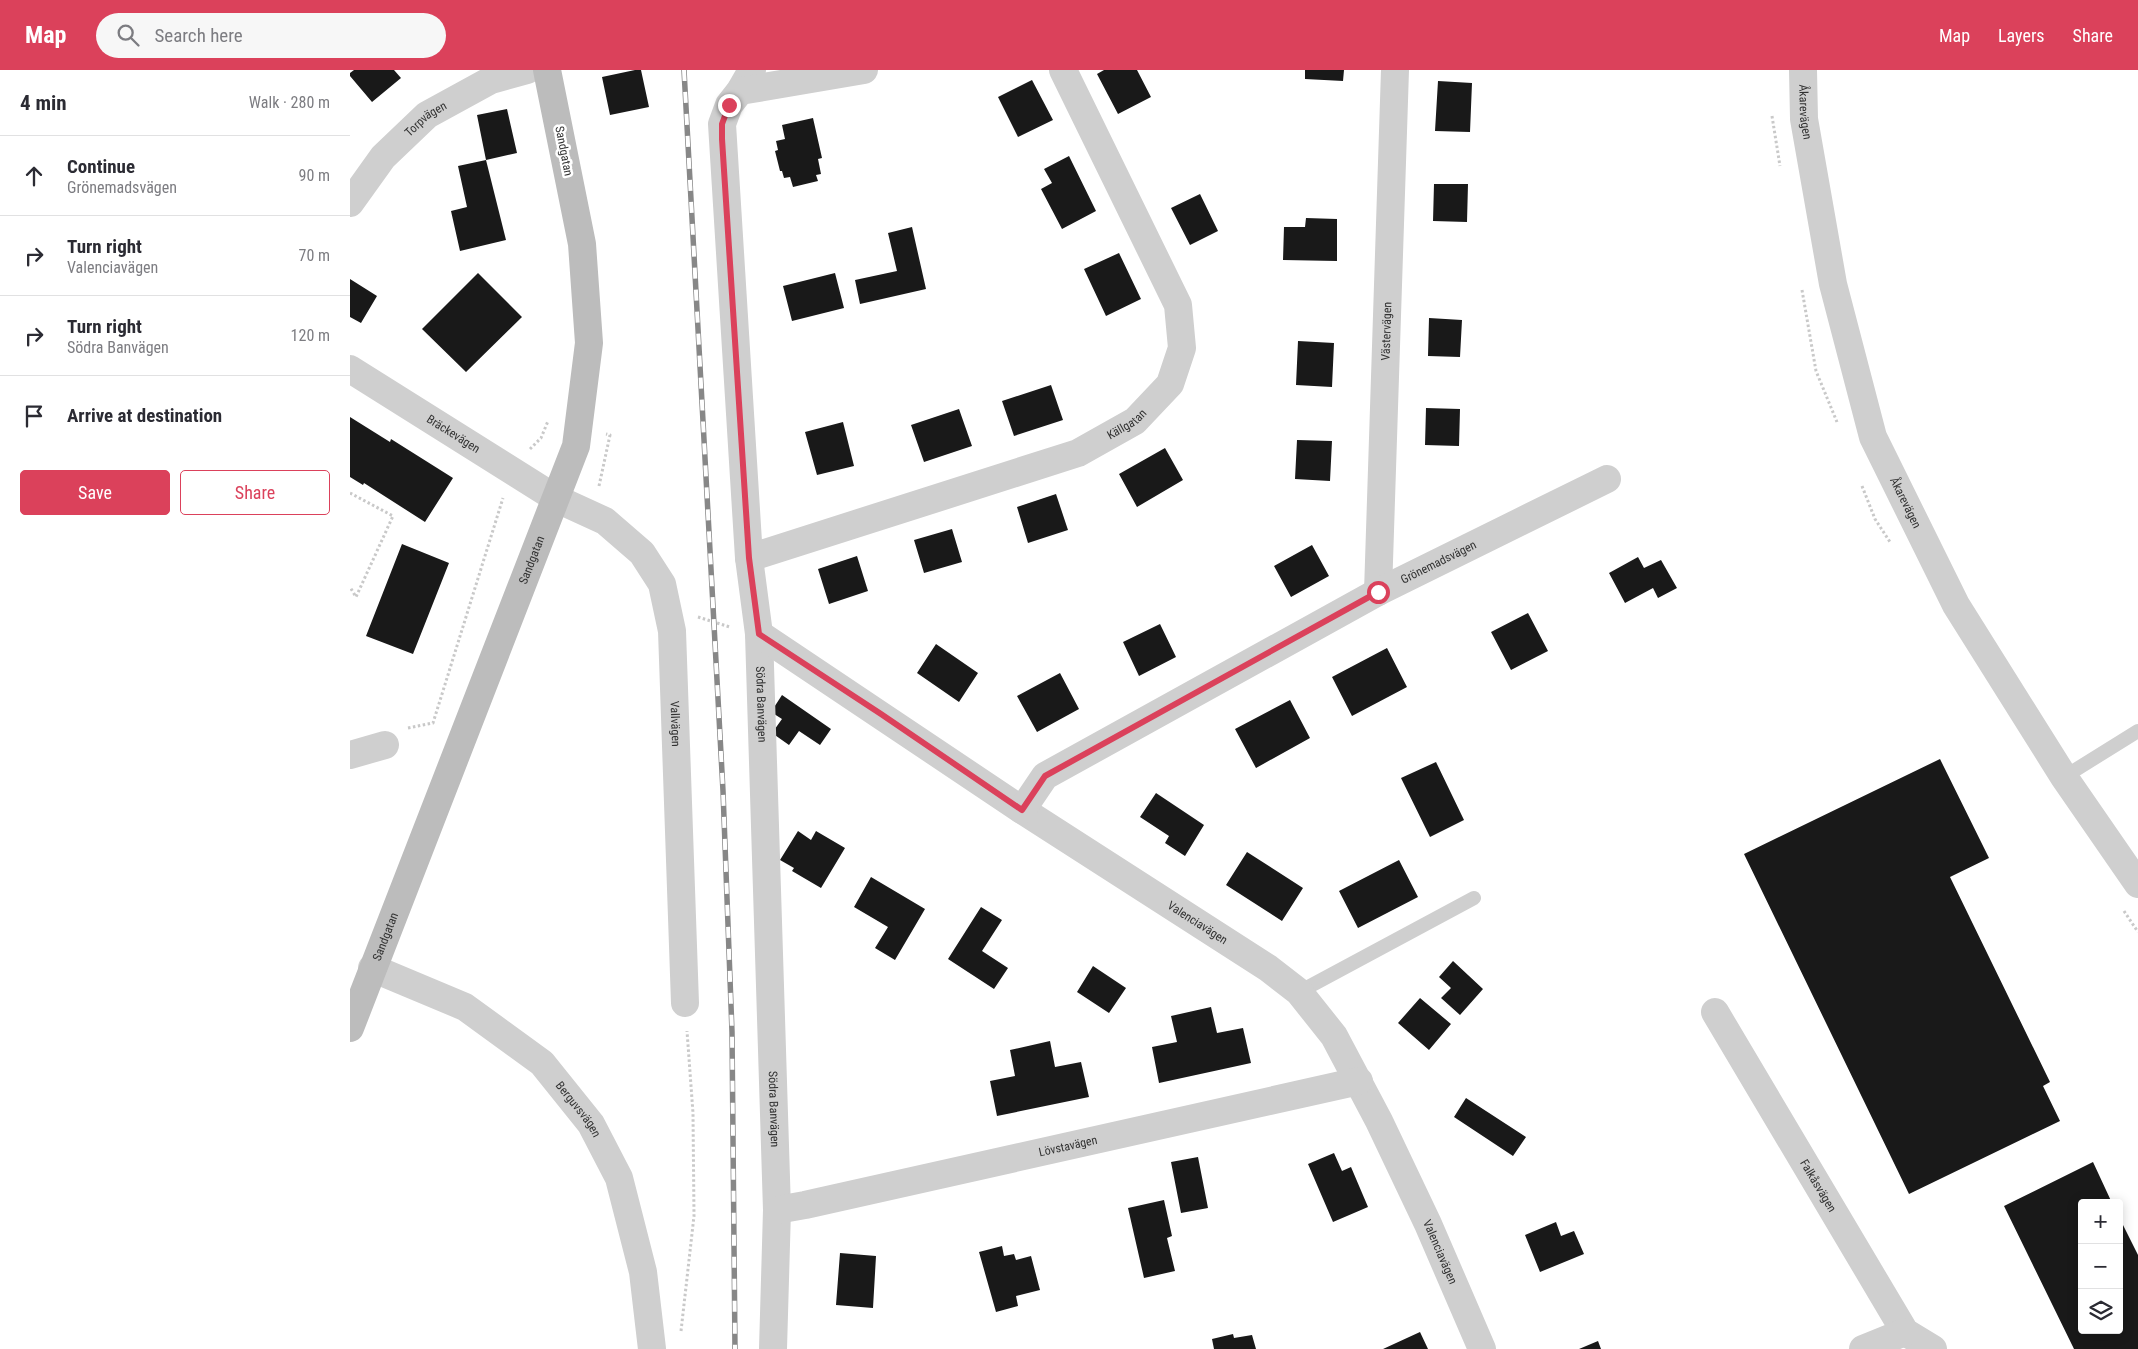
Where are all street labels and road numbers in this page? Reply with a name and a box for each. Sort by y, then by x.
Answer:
street label: Åkarevägen [1796,84,1815,141]
street label: Torpvägen [402,99,449,139]
street label: Sandgatan [552,125,576,177]
street label: Västervägen [1379,301,1394,361]
street label: Källgatan [1105,406,1150,442]
street label: Bräckevägen [424,412,483,456]
street label: Åkarevägen [1887,474,1924,531]
street label: Sandgatan [516,534,547,586]
street label: Grönemadsvägen [1398,538,1479,587]
street label: Södra Banvägen [753,666,769,743]
street label: Vallvägen [667,701,683,747]
street label: Valenciavägen [1165,898,1230,947]
street label: Sandgatan [370,910,401,963]
street label: Södra Banvägen [766,1071,782,1148]
street label: Berguvsvägen [553,1079,604,1140]
street label: Lövstavägen [1037,1133,1099,1159]
street label: Falkåsvägen [1797,1157,1839,1215]
street label: Valenciavägen [1420,1218,1460,1286]

